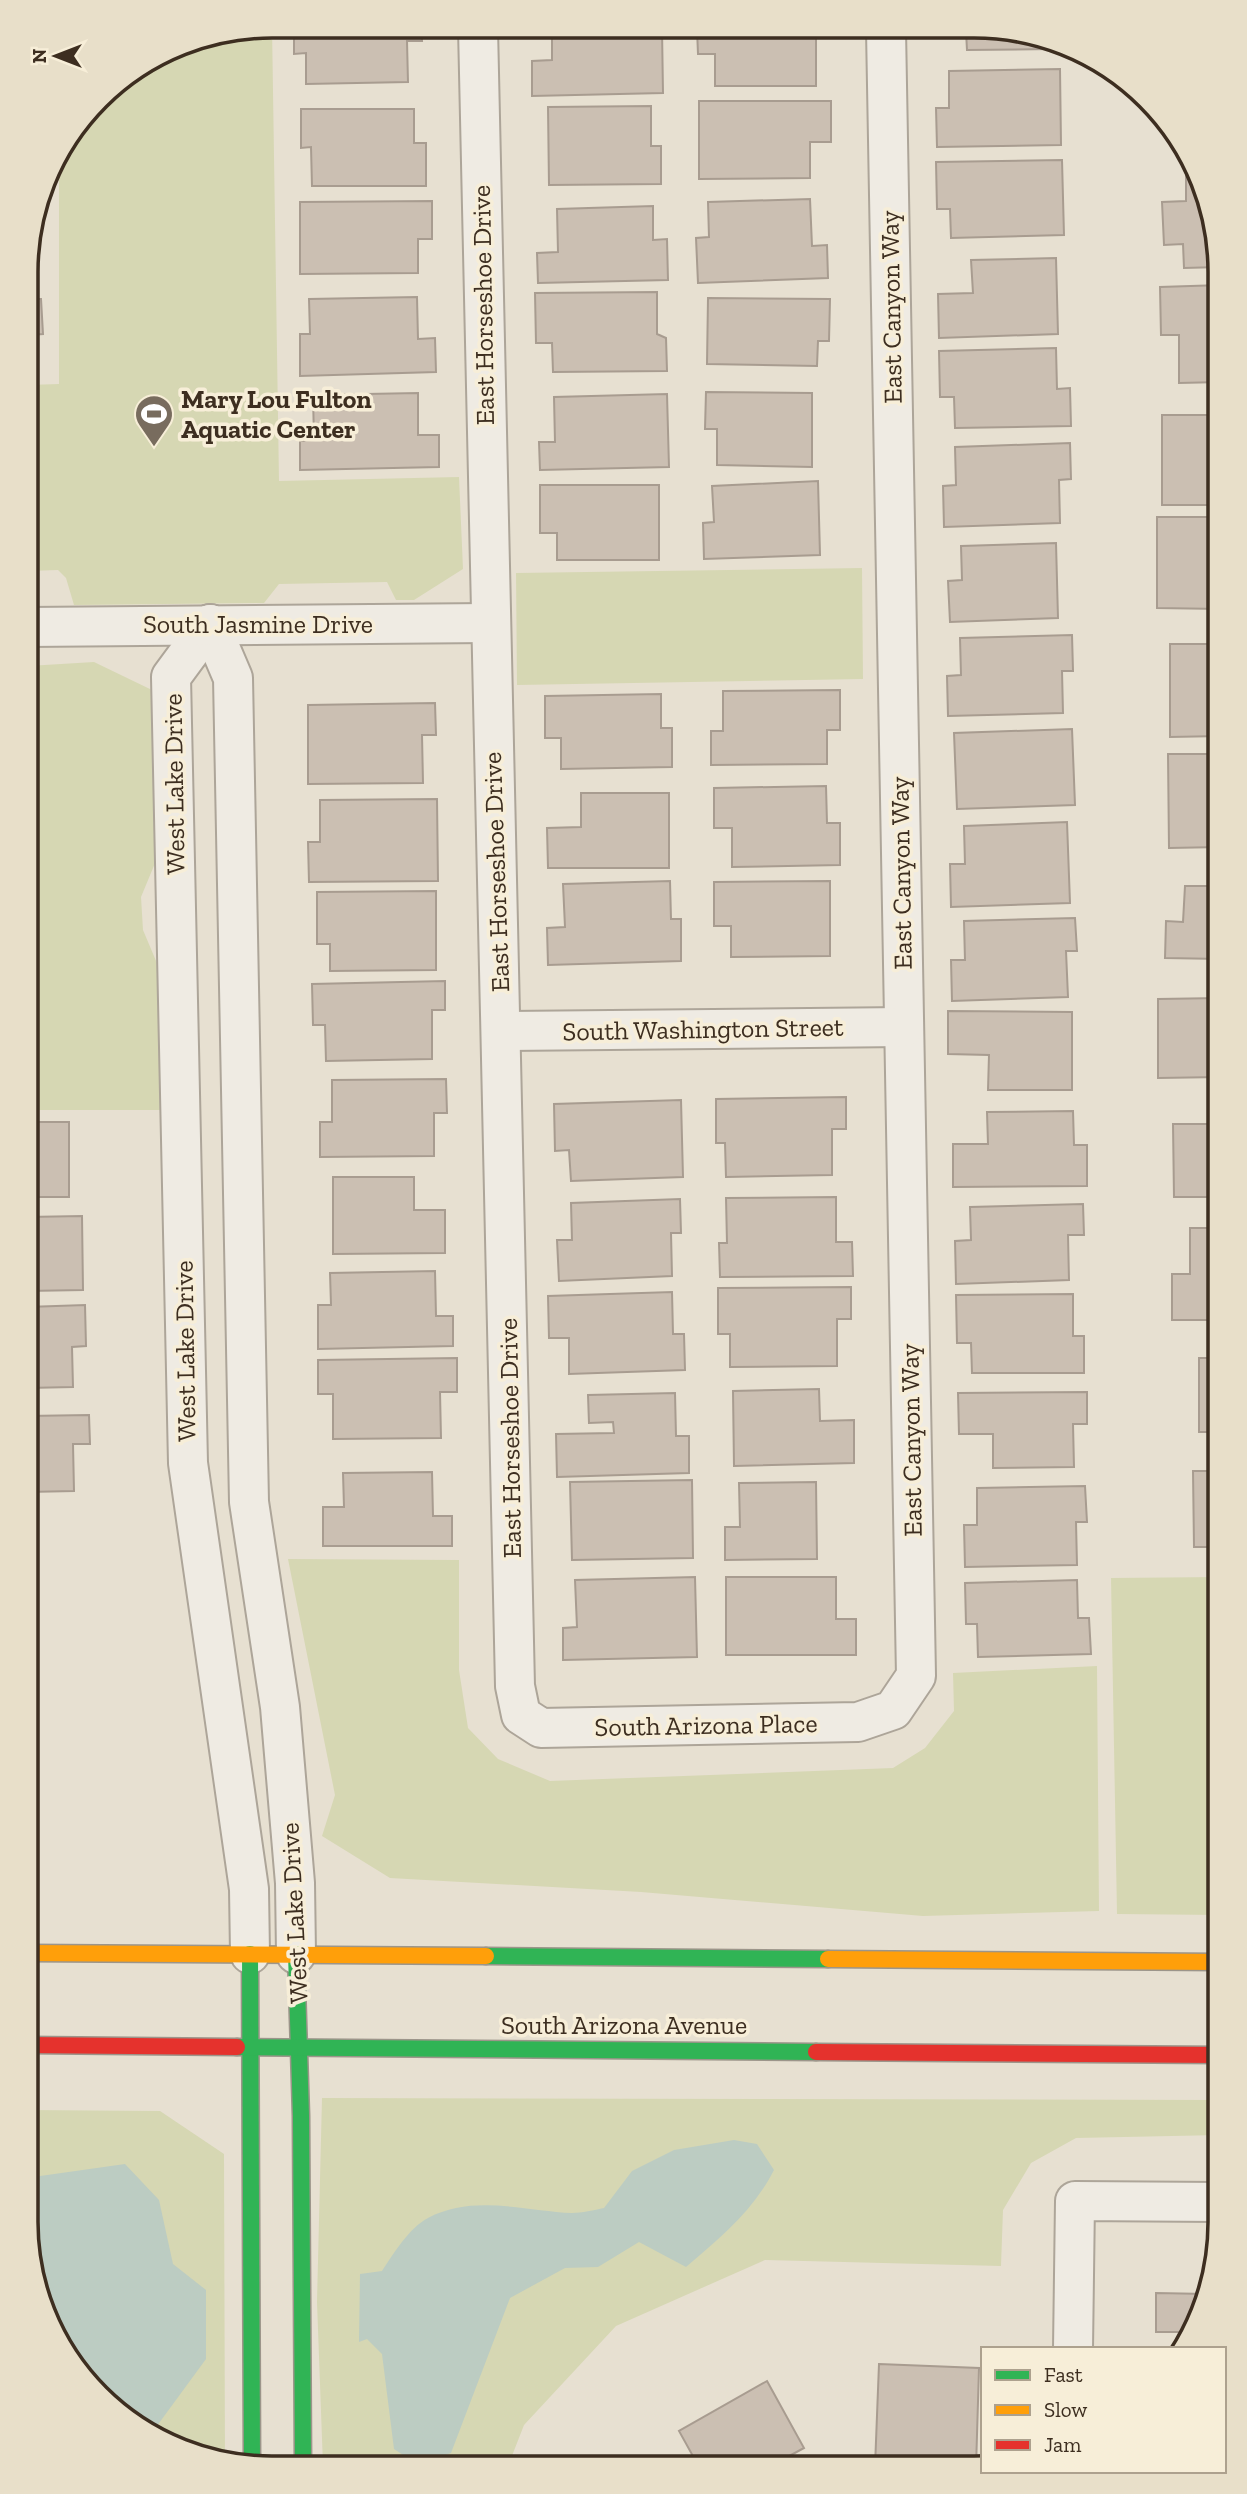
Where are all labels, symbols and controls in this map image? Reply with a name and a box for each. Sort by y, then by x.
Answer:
north arrow [21,21,91,91]
text: N [28,49,51,63]
street label: East Horseshoe Drive [465,185,501,425]
street label: East Canyon Way [873,209,909,404]
place label: Mary Lou Fulton Aquatic Center [181,383,372,445]
sports icon: Mary Lou Fulton Aquatic Center [133,393,175,448]
street label: South Jasmine Drive [143,608,373,640]
street label: West Lake Drive [156,693,192,875]
street label: East Horseshoe Drive [476,751,516,993]
street label: East Canyon Way [883,775,919,970]
street label: South Washington Street [562,1011,844,1047]
street label: West Lake Drive [167,1260,203,1442]
street label: East Horseshoe Drive [492,1318,528,1558]
street label: East Canyon Way [893,1342,929,1537]
street label: South Arizona Place [594,1707,818,1743]
street label: West Lake Drive [273,1822,315,2004]
street label: South Arizona Avenue [501,2009,747,2041]
legend [981,2347,1226,2473]
text: Fast [1044,2362,1083,2387]
text: Slow [1044,2397,1087,2422]
text: Jam [1044,2432,1081,2457]

